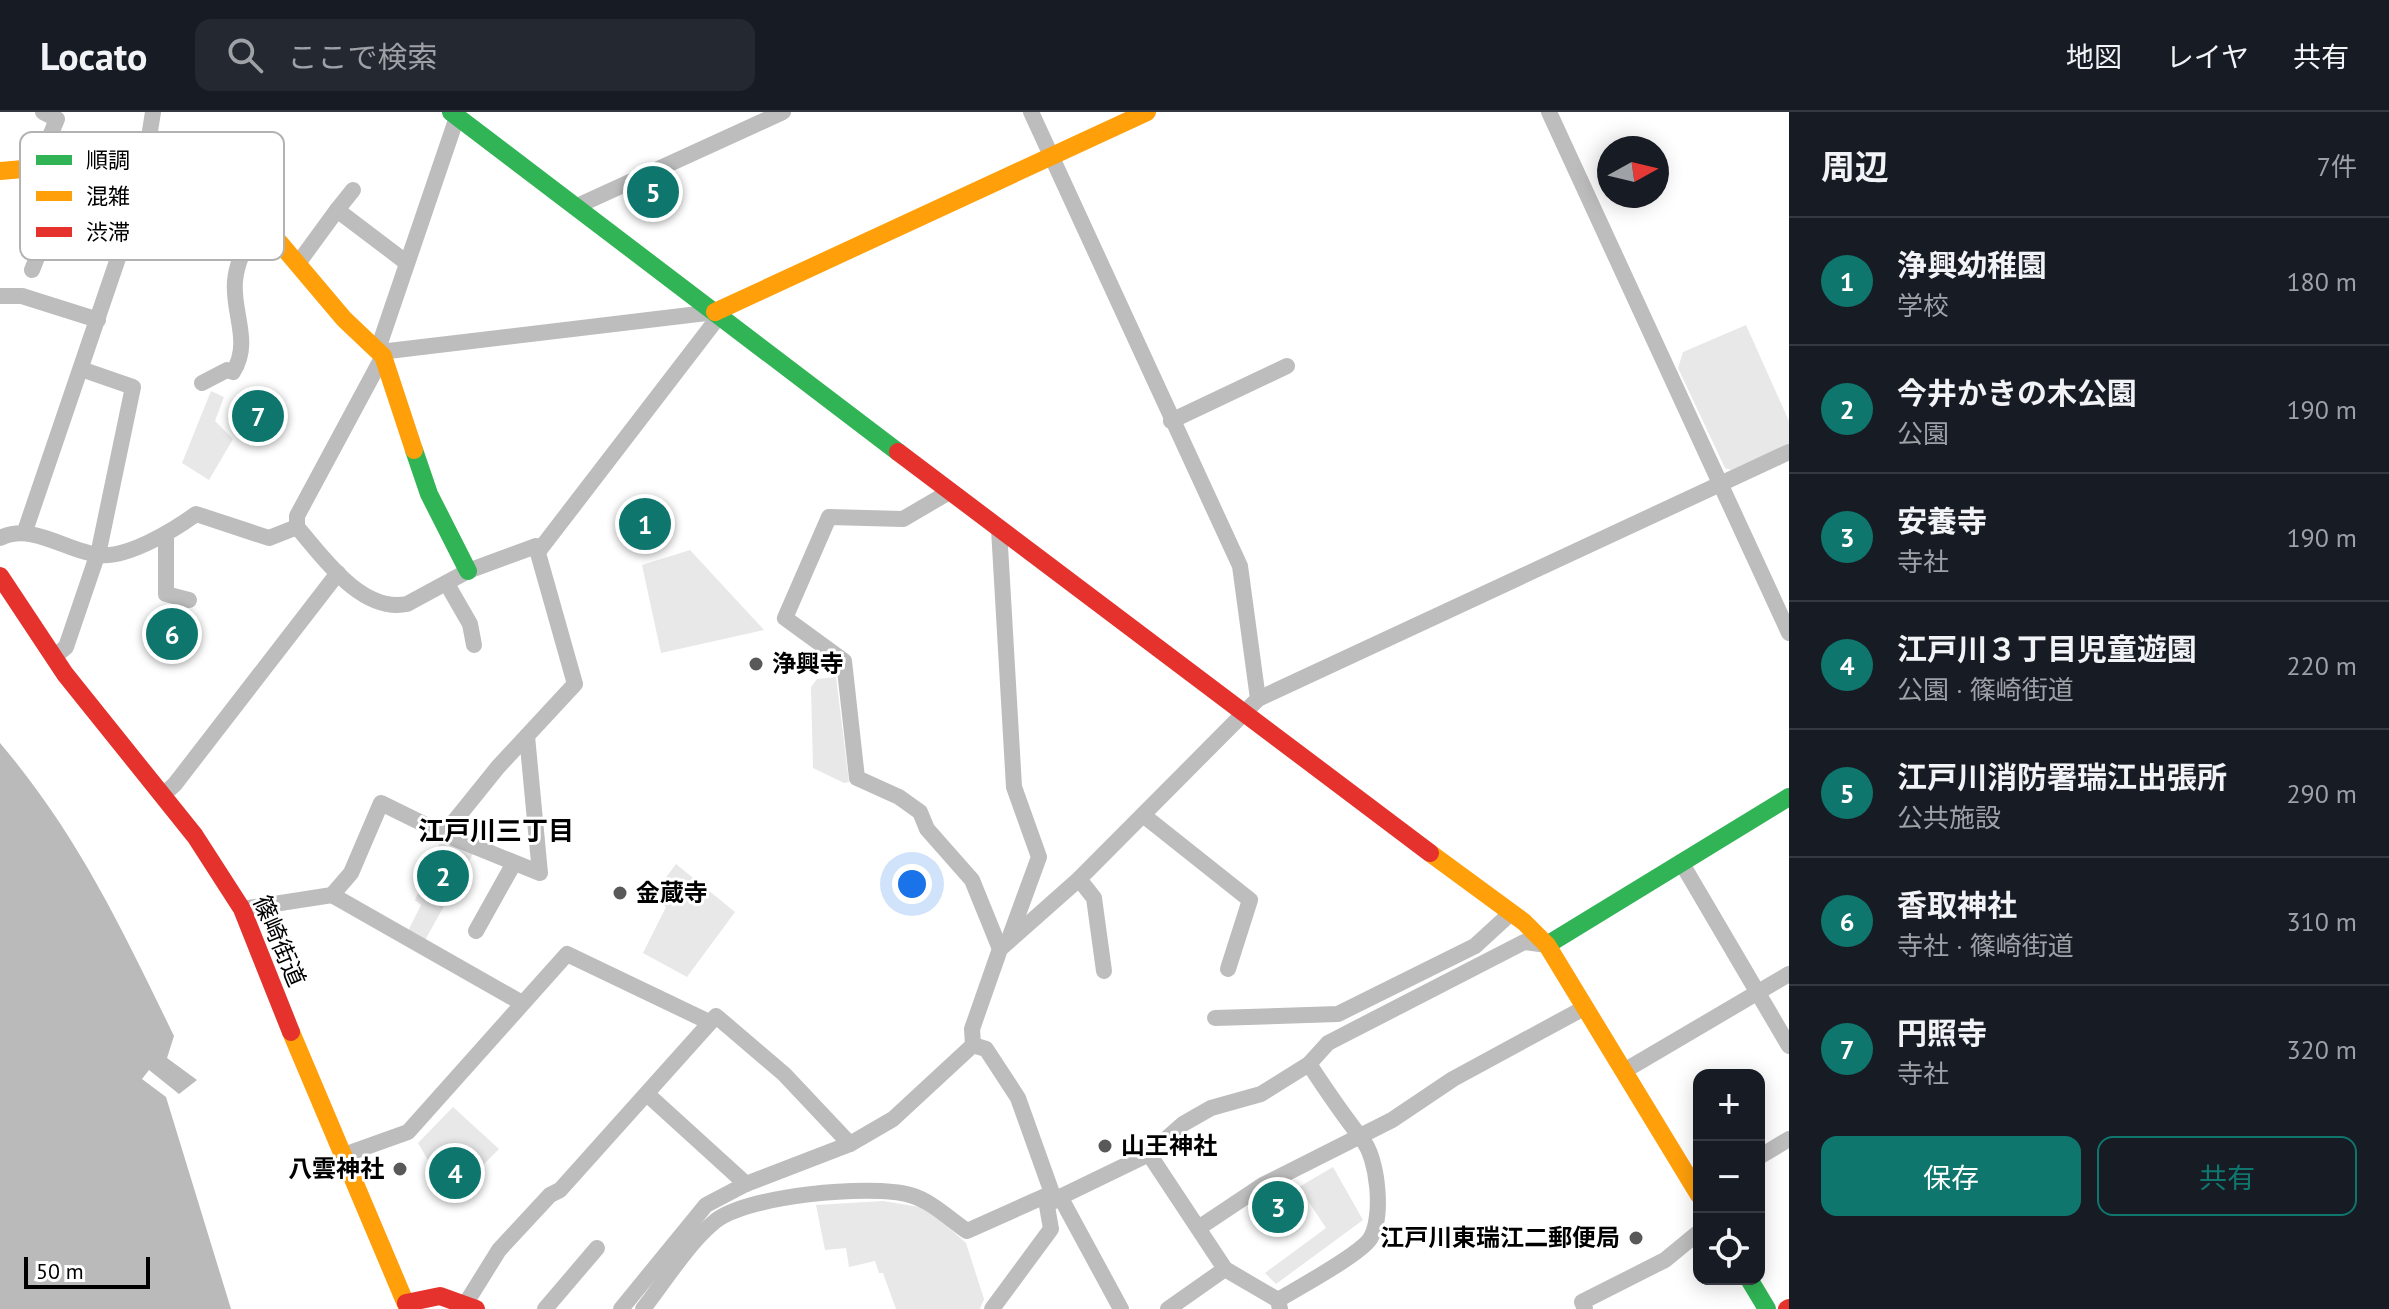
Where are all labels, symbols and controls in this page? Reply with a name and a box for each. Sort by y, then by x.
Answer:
search box [195,19,755,91]
text: Locato [40,31,147,80]
icon: search [223,33,267,77]
text: ここで検索 [287,37,437,76]
text: 地図 [2066,38,2122,75]
text: レイヤ [2166,38,2249,75]
text: 共有 [2293,38,2349,75]
legend [20,132,284,260]
north arrow [1597,136,1669,208]
text: 周辺 [1821,144,1889,188]
text: 順調 [86,146,130,174]
text: 7件 [2317,150,2357,183]
pin: 5 [627,162,679,222]
text: 混雑 [86,182,130,210]
text: 渋滞 [86,218,130,246]
text: 浄興幼稚園 [1897,245,2047,284]
text: 1 [1840,265,1854,298]
text: 180 m [2286,265,2357,298]
text: 学校 [1897,289,1949,322]
text: 今井かきの木公園 [1897,373,2137,412]
pin: 7 [232,386,284,446]
text: 2 [1840,393,1854,426]
text: 190 m [2286,393,2357,426]
text: 公園 [1897,417,1949,450]
pin: 1 [619,494,671,554]
text: 安養寺 [1897,501,1987,540]
text: 3 [1840,521,1854,554]
text: 190 m [2286,521,2357,554]
text: 寺社 [1897,545,1949,578]
pin: 6 [146,604,198,664]
text: 江戸川３丁目児童遊園 [1897,629,2197,668]
place label: 浄興寺 [772,648,844,679]
text: 4 [1840,649,1854,682]
text: 220 m [2286,649,2357,682]
marker: 浄興寺 [747,655,765,673]
text: 公園 · 篠崎街道 [1897,673,2074,706]
text: 江戸川消防署瑞江出張所 [1897,757,2227,796]
text: 5 [1840,777,1854,810]
text: 290 m [2286,777,2357,810]
text: 公共施設 [1897,801,2001,834]
district label: 江戸川三丁目 [418,814,574,847]
pin: 2 [417,846,469,906]
your location [892,864,932,904]
place label: 金蔵寺 [636,877,708,908]
marker: 金蔵寺 [611,884,629,902]
text: 香取神社 [1897,885,2017,924]
street label: 篠崎街道 [246,891,312,991]
text: 6 [1840,905,1854,938]
text: 310 m [2286,905,2357,938]
text: 寺社 · 篠崎街道 [1897,929,2074,962]
text: 円照寺 [1897,1013,1987,1052]
text: 7 [1840,1033,1854,1066]
text: 320 m [2286,1033,2357,1066]
text: 寺社 [1897,1057,1949,1090]
map controls [1693,1069,1765,1285]
button: + [1693,1069,1765,1141]
place label: 山王神社 [1121,1130,1217,1161]
button: 保存 [1821,1136,2081,1216]
button: 共有 [2097,1136,2357,1216]
marker: 山王神社 [1096,1137,1114,1155]
button: − [1693,1141,1765,1213]
pin: 4 [429,1143,481,1203]
place label: 八雲神社 [288,1153,384,1184]
marker: 八雲神社 [391,1160,409,1178]
pin: 3 [1252,1177,1304,1237]
button: locate [1693,1213,1765,1285]
place label: 江戸川東瑞江二郵便局 [1380,1222,1620,1253]
marker: 江戸川東瑞江二郵便局 [1627,1229,1645,1247]
scale bar [24,1253,150,1289]
text: 50 m [36,1257,84,1285]

